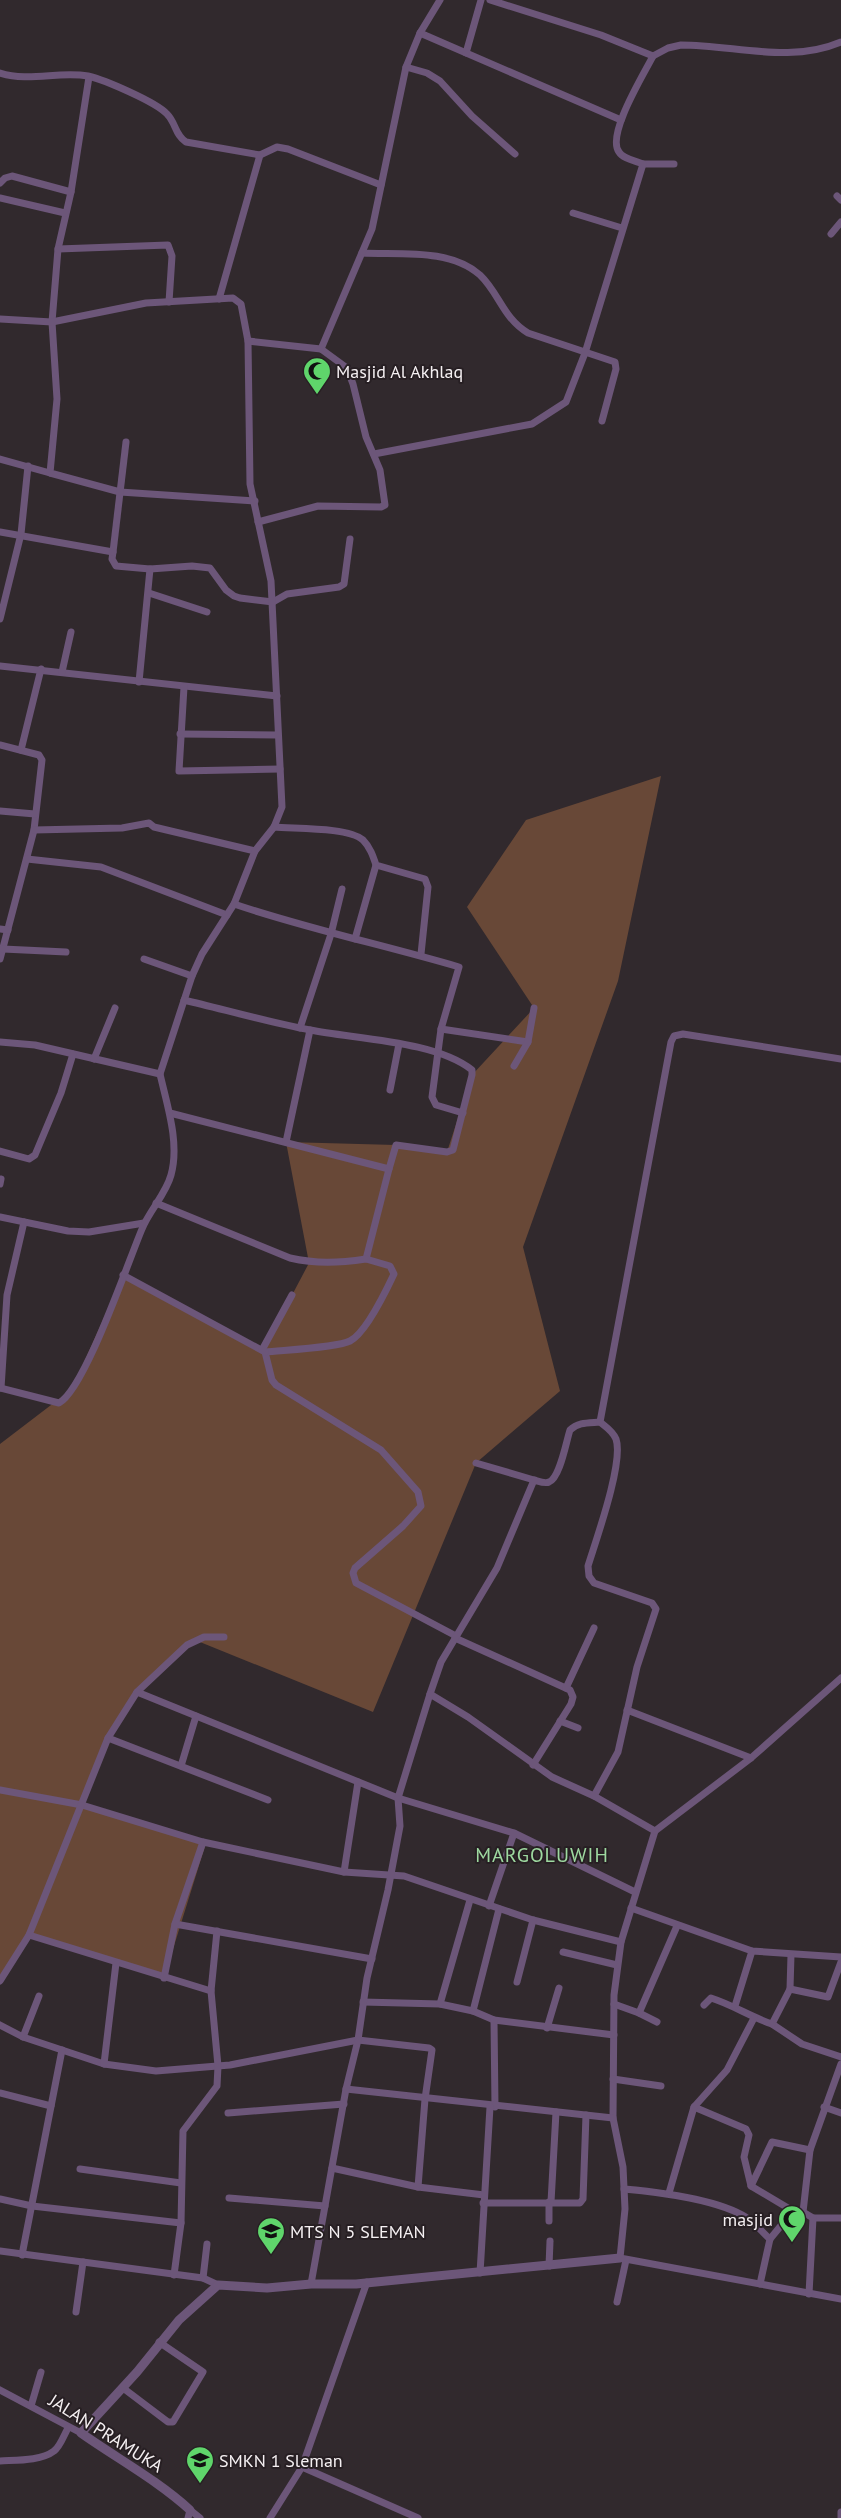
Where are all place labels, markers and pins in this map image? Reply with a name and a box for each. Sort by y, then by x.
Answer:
mosque icon: Masjid Al Akhlaq [302,356,332,395]
place label: Masjid Al Akhlaq [336,360,463,383]
mosque icon: masjid [777,2204,807,2243]
place label: masjid [723,2208,773,2231]
school or university icon: MTS N 5 SLEMAN [256,2216,286,2255]
place label: MTS N 5 SLEMAN [290,2220,426,2243]
school or university icon: SMKN 1 Sleman [185,2445,215,2484]
place label: SMKN 1 Sleman [219,2449,343,2472]

